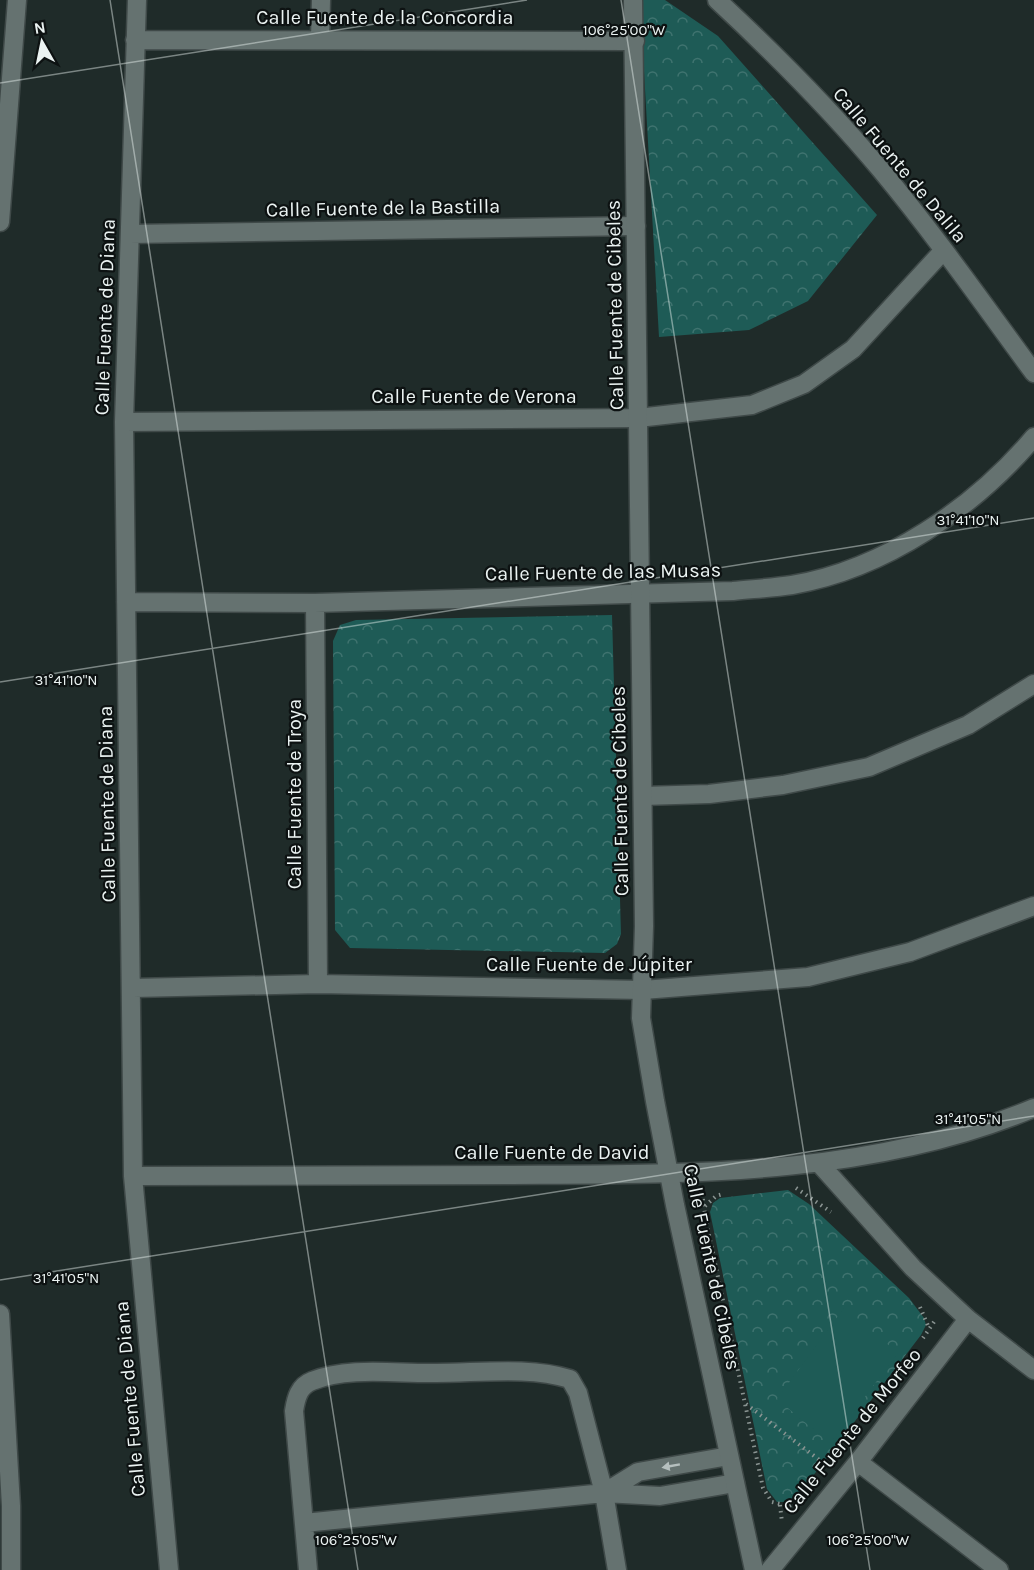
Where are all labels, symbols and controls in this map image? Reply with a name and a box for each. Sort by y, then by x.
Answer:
street label: Calle Fuente de la Concordia [256,6,514,29]
north arrow [12,12,72,72]
text: N [33,17,47,38]
text: 106°25'00"W [583,21,666,39]
street label: Calle Fuente de Dalila [828,83,972,247]
street label: Calle Fuente de la Bastilla [266,194,500,222]
street label: Calle Fuente de Cibeles [602,200,628,410]
street label: Calle Fuente de Diana [90,218,120,416]
street label: Calle Fuente de Verona [371,385,577,408]
text: 31°41'10"N [937,511,999,529]
street label: Calle Fuente de las Musas [485,558,721,586]
text: 31°41'10"N [35,671,97,689]
street label: Calle Fuente de Cibeles [607,686,633,896]
street label: Calle Fuente de Troya [283,699,306,889]
street label: Calle Fuente de Diana [94,706,120,902]
street label: Calle Fuente de Júpiter [486,953,693,976]
text: 31°41'05"N [935,1110,1001,1128]
street label: Calle Fuente de David [454,1141,650,1164]
street label: Calle Fuente de Cibeles [679,1162,745,1372]
text: 31°41'05"N [33,1269,99,1287]
street label: Calle Fuente de Diana [110,1300,150,1498]
street label: Calle Fuente de Morfeo [778,1344,926,1518]
one-way arrow [662,1462,681,1471]
text: 106°25'05"W [315,1531,398,1549]
text: 106°25'00"W [827,1531,910,1549]

